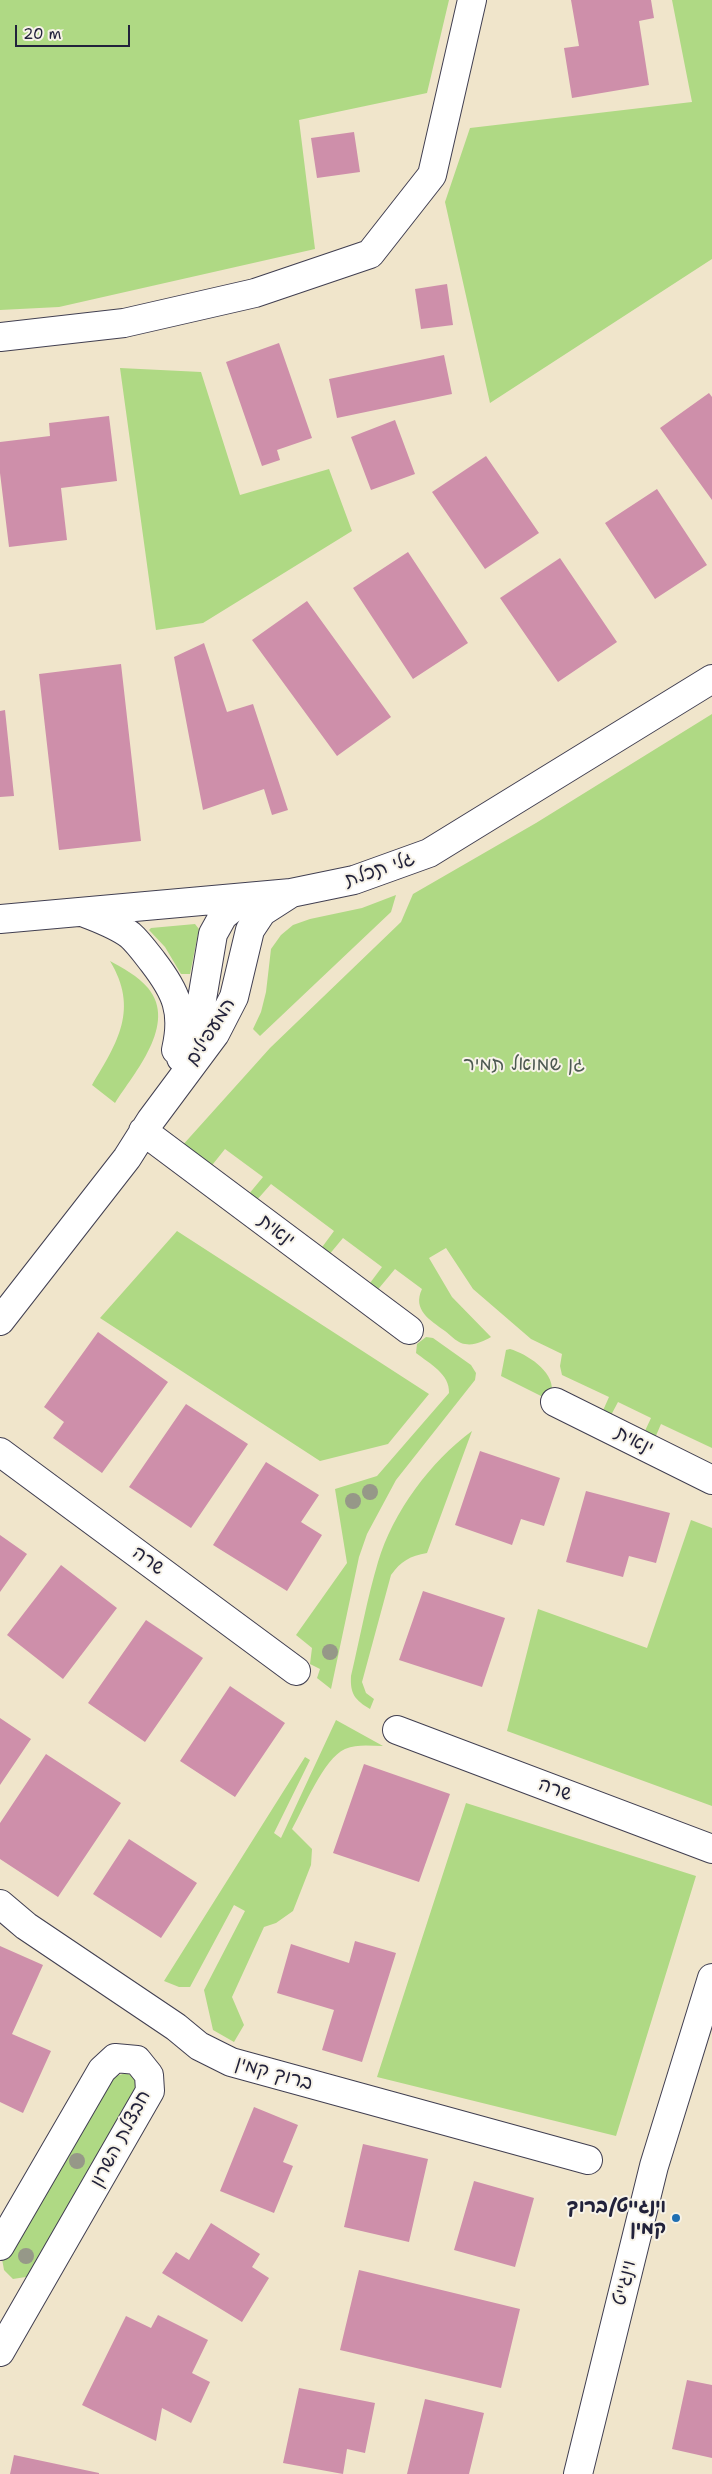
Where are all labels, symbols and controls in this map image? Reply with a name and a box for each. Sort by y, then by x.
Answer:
scale bar [18,15,132,47]
text: 20 m [23,24,62,44]
street label: גלי תכלת [342,847,418,893]
street label: המעפילים [181,994,241,1070]
park label: גן שמואל תמיר [463,1054,585,1076]
street label: ינאית [253,1210,299,1252]
street label: ינאית [611,1422,657,1460]
street label: שרה [127,1542,169,1580]
street label: שרה [535,1773,575,1807]
street label: ברוך קמין [233,2052,315,2096]
street label: חבצלת השרון [86,2087,156,2191]
place label: וינגייט/ברוך קמין [567,2196,666,2240]
marker: וינגייט/ברוך קמין [670,2212,682,2224]
street label: וינגייט [608,2258,642,2308]

